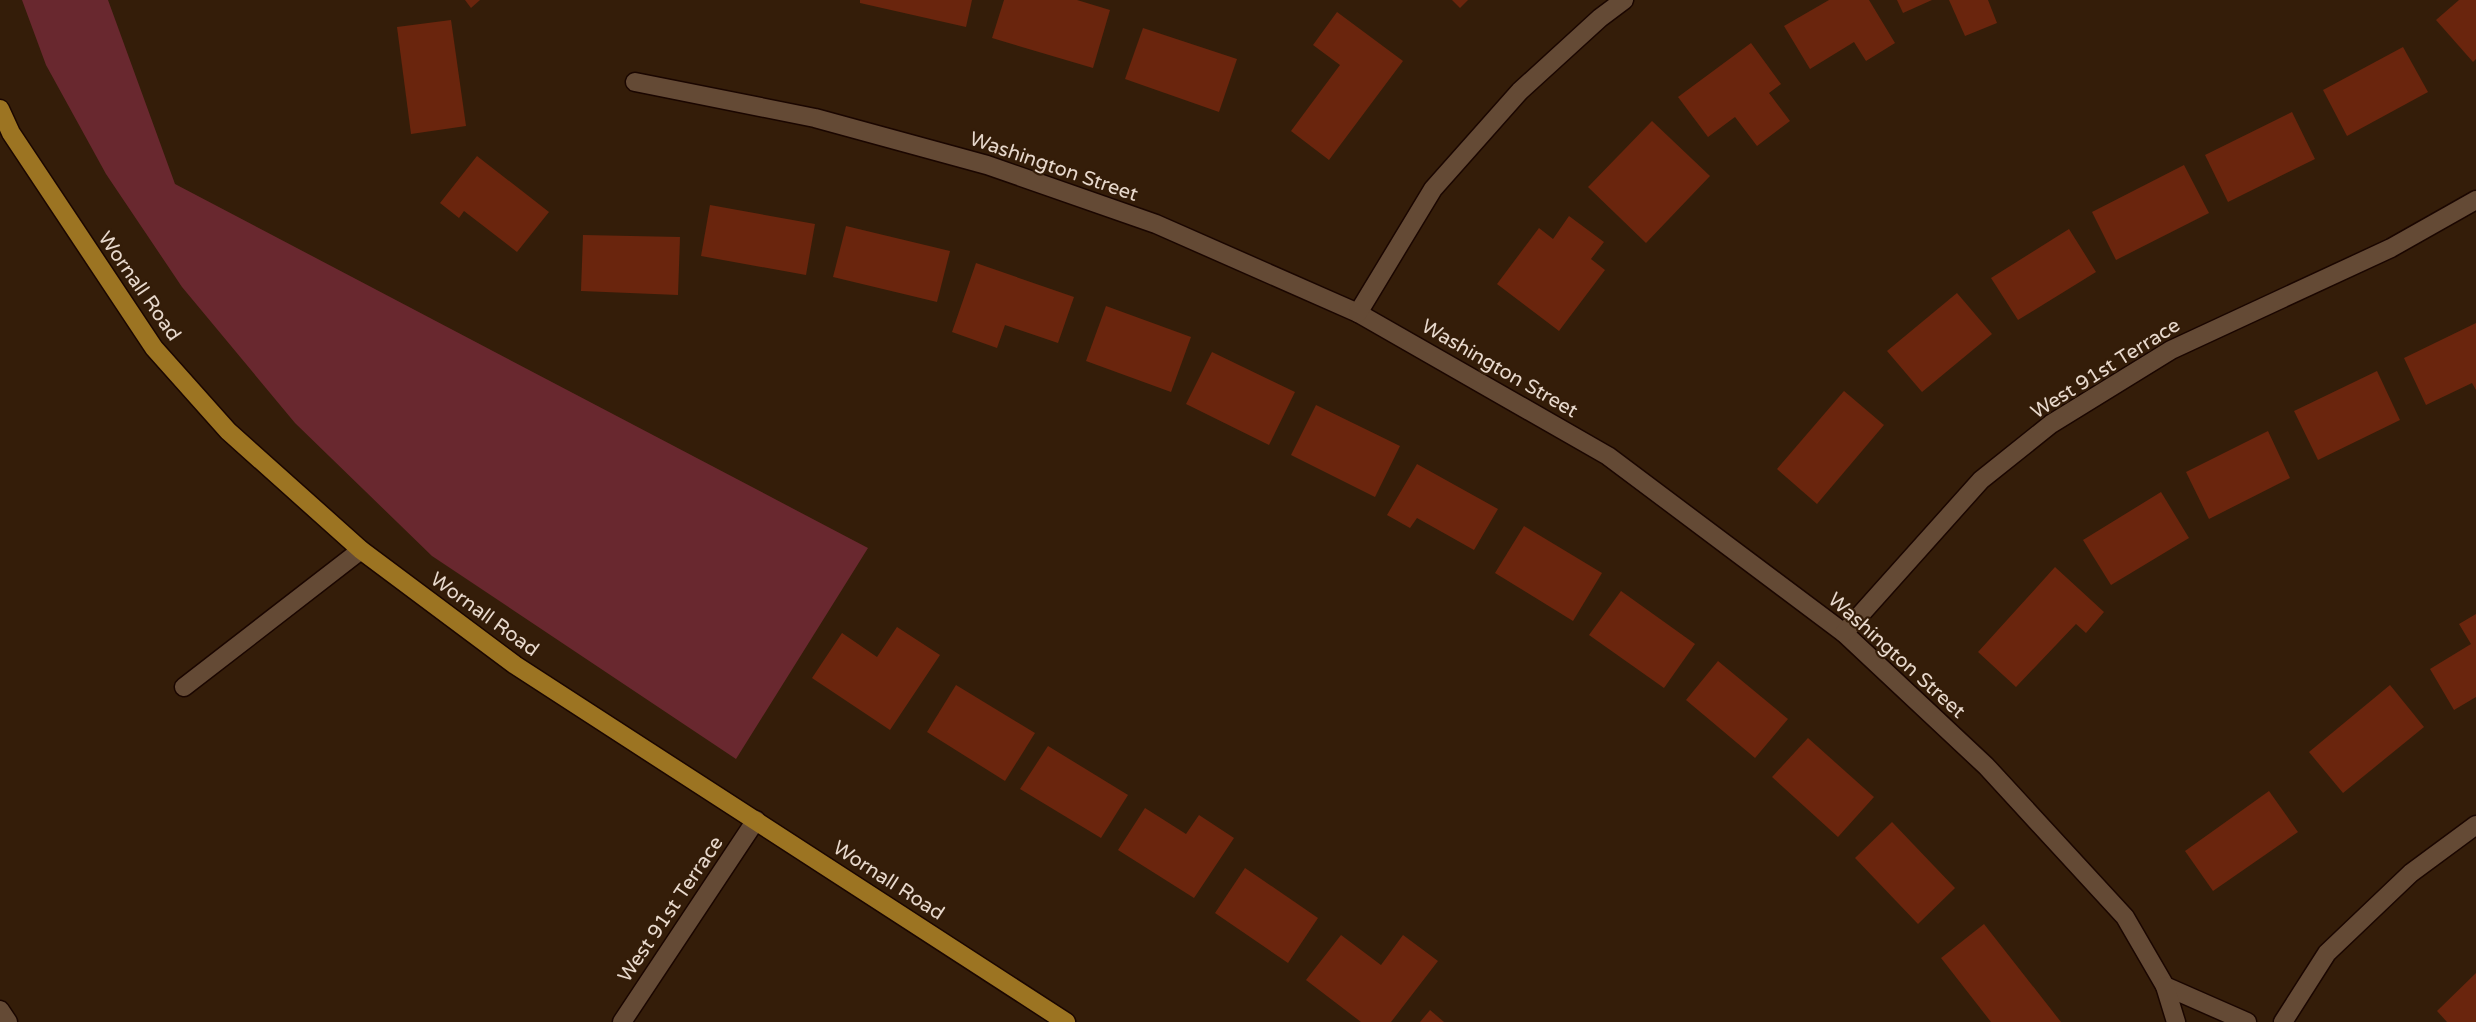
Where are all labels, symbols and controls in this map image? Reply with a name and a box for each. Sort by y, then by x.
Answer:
street label: Washington Street [966,127,1141,207]
street label: Wornall Road [93,227,186,346]
street label: West 91st Terrace [2027,313,2184,424]
street label: Washington Street [1417,314,1582,424]
street label: Wornall Road [426,567,543,662]
street label: Washington Street [1823,588,1970,724]
street label: West 91st Terrace [613,832,729,987]
street label: Wornall Road [828,836,949,926]

